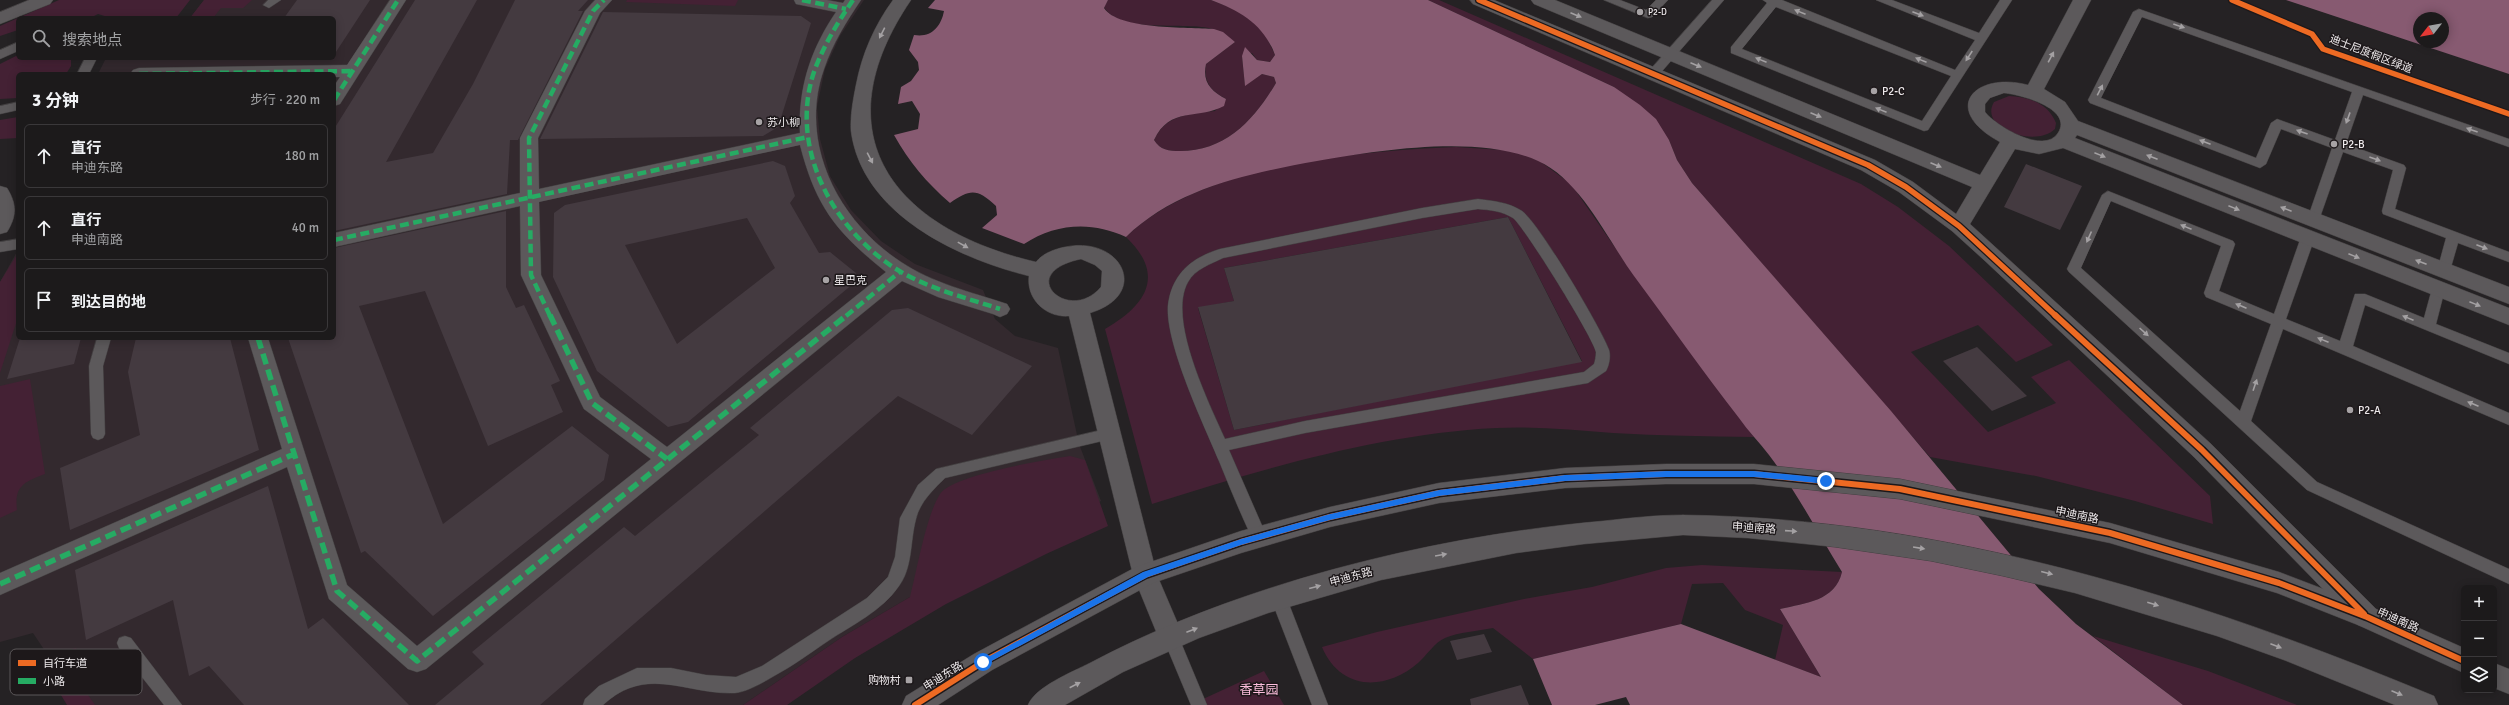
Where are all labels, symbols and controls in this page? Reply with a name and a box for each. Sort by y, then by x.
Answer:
marker: P2-D [1635,7,1645,17]
place label: P2-D [1648,7,1667,18]
one-way arrow [1794,9,1806,15]
one-way arrow [1913,11,1925,17]
one-way arrow [1570,12,1581,18]
north arrow [2413,12,2449,48]
search box [16,16,336,60]
one-way arrow [2174,23,2186,29]
icon: search [30,27,52,49]
one-way arrow [878,27,885,39]
text: 搜索地点 [62,31,122,49]
street label: 迪士尼度假区绿道 [2328,32,2414,76]
one-way arrow [1966,50,1973,62]
one-way arrow [2048,51,2054,63]
one-way arrow [1755,57,1767,63]
one-way arrow [1915,57,1927,63]
one-way arrow [1690,62,1701,68]
one-way arrow [2096,84,2103,95]
place label: P2-C [1882,85,1905,98]
marker: P2-C [1869,86,1879,96]
text: 3 分钟 [32,90,79,111]
text: 步行 · 220 m [250,92,320,108]
one-way arrow [1875,106,1887,112]
one-way arrow [1810,112,1822,118]
one-way arrow [2345,112,2351,124]
place label: 苏小柳 [767,116,800,129]
marker: 苏小柳 [754,117,764,127]
one-way arrow [2466,126,2478,132]
one-way arrow [2295,129,2307,135]
place label: P2-B [2342,138,2365,151]
text: 直行 [71,139,101,157]
one-way arrow [2198,139,2210,145]
marker: P2-B [2329,139,2339,149]
icon: ahead [33,145,55,167]
text: 180 m [285,148,319,164]
one-way arrow [2094,152,2105,158]
one-way arrow [867,153,873,164]
one-way arrow [2146,153,2158,159]
one-way arrow [2369,156,2381,162]
text: 申迪东路 [71,160,123,176]
one-way arrow [1930,161,1942,168]
one-way arrow [2228,205,2239,211]
one-way arrow [2280,206,2292,212]
text: 直行 [71,211,101,229]
icon: ahead [33,217,55,239]
text: 40 m [292,220,319,236]
one-way arrow [2180,224,2192,230]
one-way arrow [2086,231,2092,242]
text: 申迪南路 [71,232,123,248]
one-way arrow [957,242,969,248]
one-way arrow [2476,244,2488,250]
one-way arrow [2349,253,2360,259]
one-way arrow [2414,258,2426,264]
place label: 星巴克 [834,274,867,287]
marker: 星巴克 [821,275,831,285]
icon: arrive [33,289,55,311]
text: 到达目的地 [71,293,146,311]
one-way arrow [2470,301,2482,307]
one-way arrow [2236,303,2247,309]
one-way arrow [2402,314,2414,320]
one-way arrow [2139,328,2149,337]
one-way arrow [2316,337,2328,343]
one-way arrow [2253,379,2259,391]
one-way arrow [2468,401,2479,407]
place label: P2-A [2358,404,2381,417]
marker: P2-A [2345,405,2355,415]
route end [1817,472,1835,490]
street label: 申迪南路 [2054,504,2100,526]
street label: 申迪南路 [1732,520,1776,536]
one-way arrow [1785,527,1797,534]
one-way arrow [1913,545,1925,551]
one-way arrow [1435,552,1447,558]
street label: 申迪东路 [1328,565,1374,589]
one-way arrow [2041,571,2053,577]
one-way arrow [1309,584,1321,590]
map controls [2461,585,2497,693]
button: + [2461,585,2497,621]
one-way arrow [2147,601,2159,607]
street label: 申迪南路 [2375,605,2421,635]
button: − [2461,621,2497,657]
one-way arrow [1186,626,1198,632]
one-way arrow [2270,643,2282,649]
legend [10,649,142,695]
route start [974,653,992,671]
text: 自行车道 [43,657,87,670]
button: layers [2461,657,2497,693]
street label: 申迪东路 [921,659,965,693]
place label: 购物村 [868,674,901,687]
text: 小路 [43,675,65,688]
marker: 购物村 [904,675,914,685]
one-way arrow [1069,682,1080,689]
park label: 香草园 [1239,682,1279,698]
one-way arrow [2391,690,2402,696]

